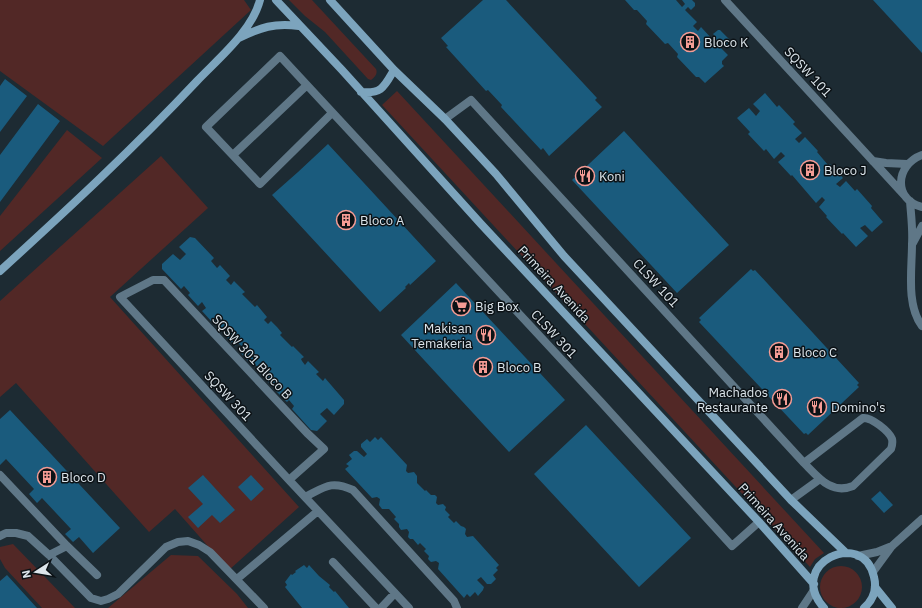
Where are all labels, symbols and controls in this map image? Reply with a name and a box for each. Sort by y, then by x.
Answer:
building icon: Bloco K [679,31,701,53]
place label: Bloco K [704,34,748,51]
street label: SQSW 101 [781,43,836,101]
building icon: Bloco J [799,159,821,181]
place label: Bloco J [824,162,867,179]
restaurant icon: Koni [574,165,596,187]
place label: Koni [599,168,625,185]
building icon: Bloco A [335,209,357,231]
place label: Bloco A [360,212,405,229]
street label: Primeira Avenida [514,242,594,326]
street label: CLSW 101 [629,255,683,311]
supermarket icon: Big Box [450,295,472,317]
place label: Big Box [475,298,519,315]
street label: CLSW 301 [527,306,581,362]
street label: SQSW 301 Bloco B [209,311,295,403]
place label: Makisan Temakeria [411,320,472,352]
restaurant icon: Makisan Temakeria [475,324,497,346]
building icon: Bloco C [768,341,790,363]
place label: Bloco C [793,344,837,361]
building icon: Bloco B [472,356,494,378]
place label: Bloco B [497,359,542,376]
street label: SQSW 301 [201,368,255,424]
place label: Machados Restaurante [697,384,768,416]
restaurant icon: Machados Restaurante [771,388,793,410]
restaurant icon: Domino's [806,396,828,418]
place label: Domino's [831,399,885,416]
building icon: Bloco D [36,466,58,488]
place label: Bloco D [61,469,106,486]
street label: Primeira Avenida [735,480,813,564]
north arrow [16,552,56,592]
text: N [19,569,34,579]

